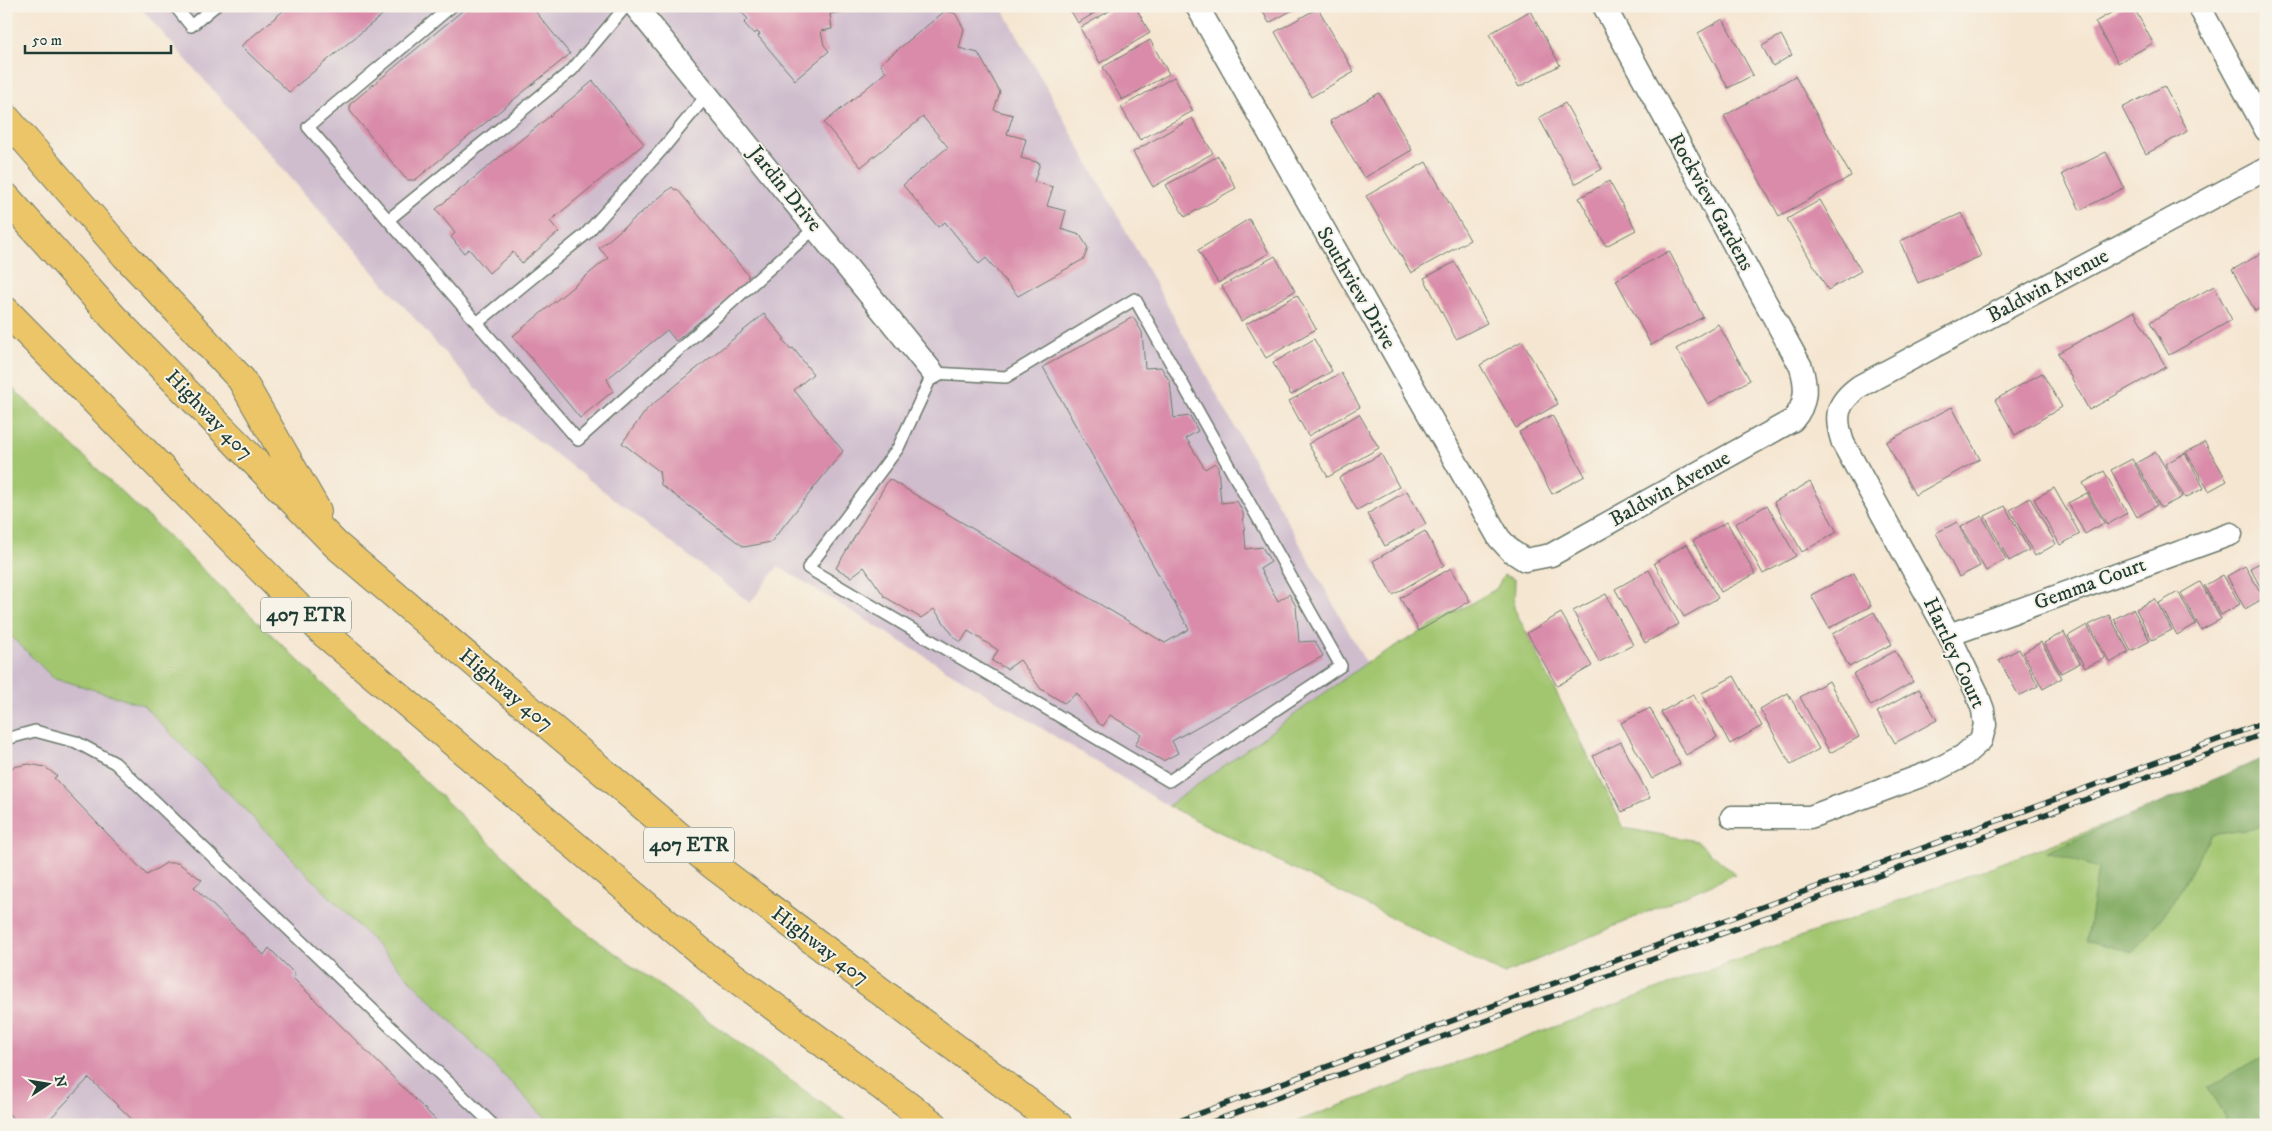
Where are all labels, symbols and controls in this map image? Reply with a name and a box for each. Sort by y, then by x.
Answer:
scale bar [25,22,171,54]
text: 50 m [32,31,62,50]
street label: Rockview Gardens [1662,129,1760,275]
street label: Jardin Drive [741,139,828,237]
street label: Southview Drive [1311,222,1402,354]
street label: Baldwin Avenue [1983,243,2113,329]
street label: Highway 407 [160,365,258,465]
street label: Baldwin Avenue [1605,445,1735,533]
street label: Gemma Court [2030,552,2150,616]
street label: Hartley Court [1917,593,1991,713]
road number: 407 ETR [261,598,351,632]
street label: Highway 407 [453,643,559,737]
road number: 407 ETR [644,828,734,862]
street label: Highway 407 [766,901,874,991]
north arrow [22,1058,72,1108]
text: N [50,1074,70,1089]

